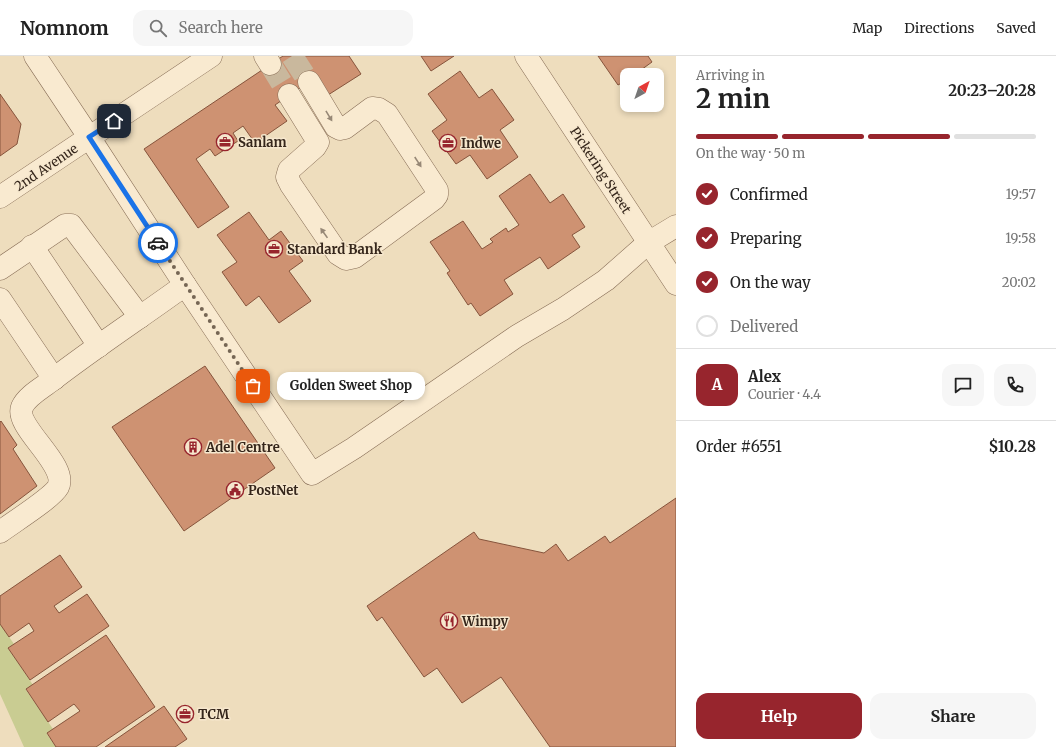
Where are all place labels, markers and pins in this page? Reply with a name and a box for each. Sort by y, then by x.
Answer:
pin [97,104,131,138]
office icon: Sanlam [215,132,235,152]
office icon: Indwe [438,133,458,153]
place label: Sanlam [238,134,287,151]
place label: Indwe [461,135,501,152]
office icon: Standard Bank [264,239,284,259]
place label: Standard Bank [287,241,383,258]
pin [236,369,270,403]
callout: Golden Sweet Shop [277,372,425,400]
building icon: Adel Centre [183,437,203,457]
place label: Adel Centre [205,439,280,456]
public building icon: PostNet [225,480,245,500]
place label: PostNet [248,482,299,499]
restaurant icon: Wimpy [439,611,459,631]
place label: Wimpy [461,613,509,630]
office icon: TCM [175,704,195,724]
place label: TCM [198,706,230,723]

